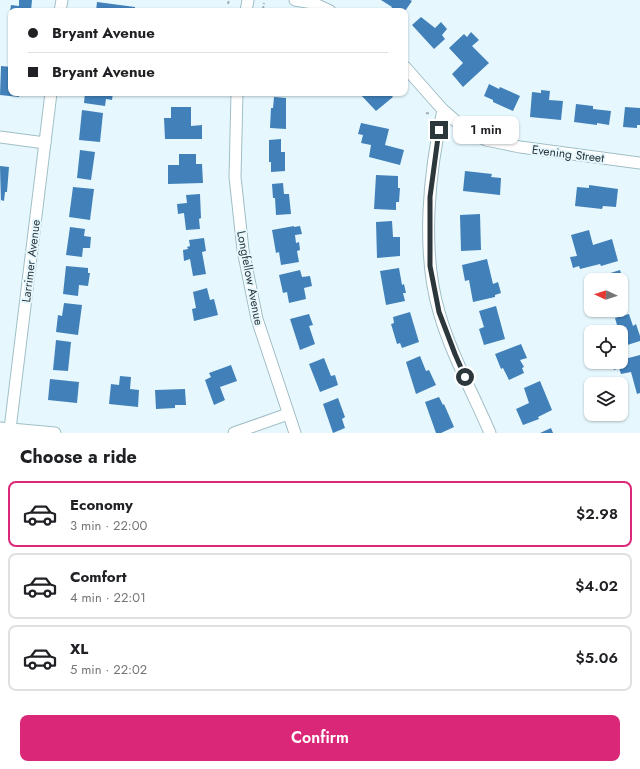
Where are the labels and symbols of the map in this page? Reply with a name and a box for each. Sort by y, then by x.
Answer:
callout: 1 min [453,116,519,144]
route end [430,121,448,139]
street label: Evening Street [531,141,605,167]
street label: Larrimer Avenue [17,219,45,303]
street label: Longfellow Avenue [232,229,268,327]
north arrow [584,273,628,317]
route start [456,368,474,386]

